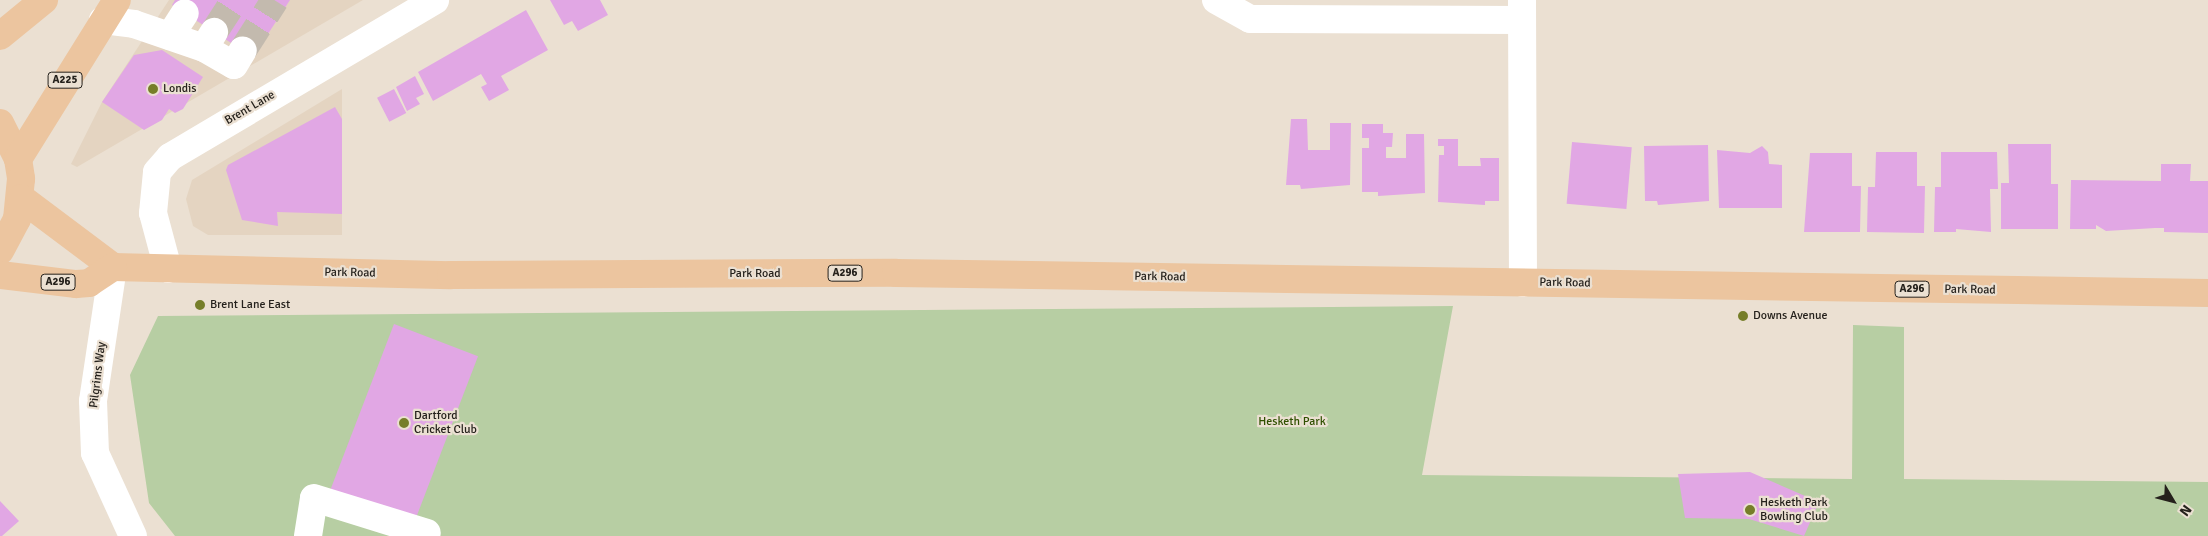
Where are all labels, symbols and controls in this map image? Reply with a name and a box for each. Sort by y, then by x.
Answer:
road number: A225 [48,72,82,88]
place label: Londis [163,82,197,96]
marker: Londis [147,83,159,95]
street label: Brent Lane [222,88,278,128]
road number: A296 [828,264,862,282]
street label: Park Road [324,265,376,281]
street label: Park Road [729,267,781,281]
street label: Park Road [1134,269,1186,285]
road number: A296 [40,274,76,290]
street label: Park Road [1539,275,1591,291]
road number: A296 [1894,280,1930,298]
street label: Park Road [1944,282,1996,298]
place label: Brent Lane East [210,298,290,312]
marker: Brent Lane East [194,299,206,311]
place label: Downs Avenue [1753,309,1828,323]
marker: Downs Avenue [1737,310,1749,322]
street label: Pilgrims Way [87,341,109,409]
place label: Dartford Cricket Club [414,409,477,437]
park label: Hesketh Park [1258,415,1326,429]
marker: Dartford Cricket Club [398,417,410,429]
north arrow [2148,476,2198,526]
place label: Hesketh Park Bowling Club [1760,496,1828,524]
text: N [2176,501,2195,519]
marker: Hesketh Park Bowling Club [1744,504,1756,516]

